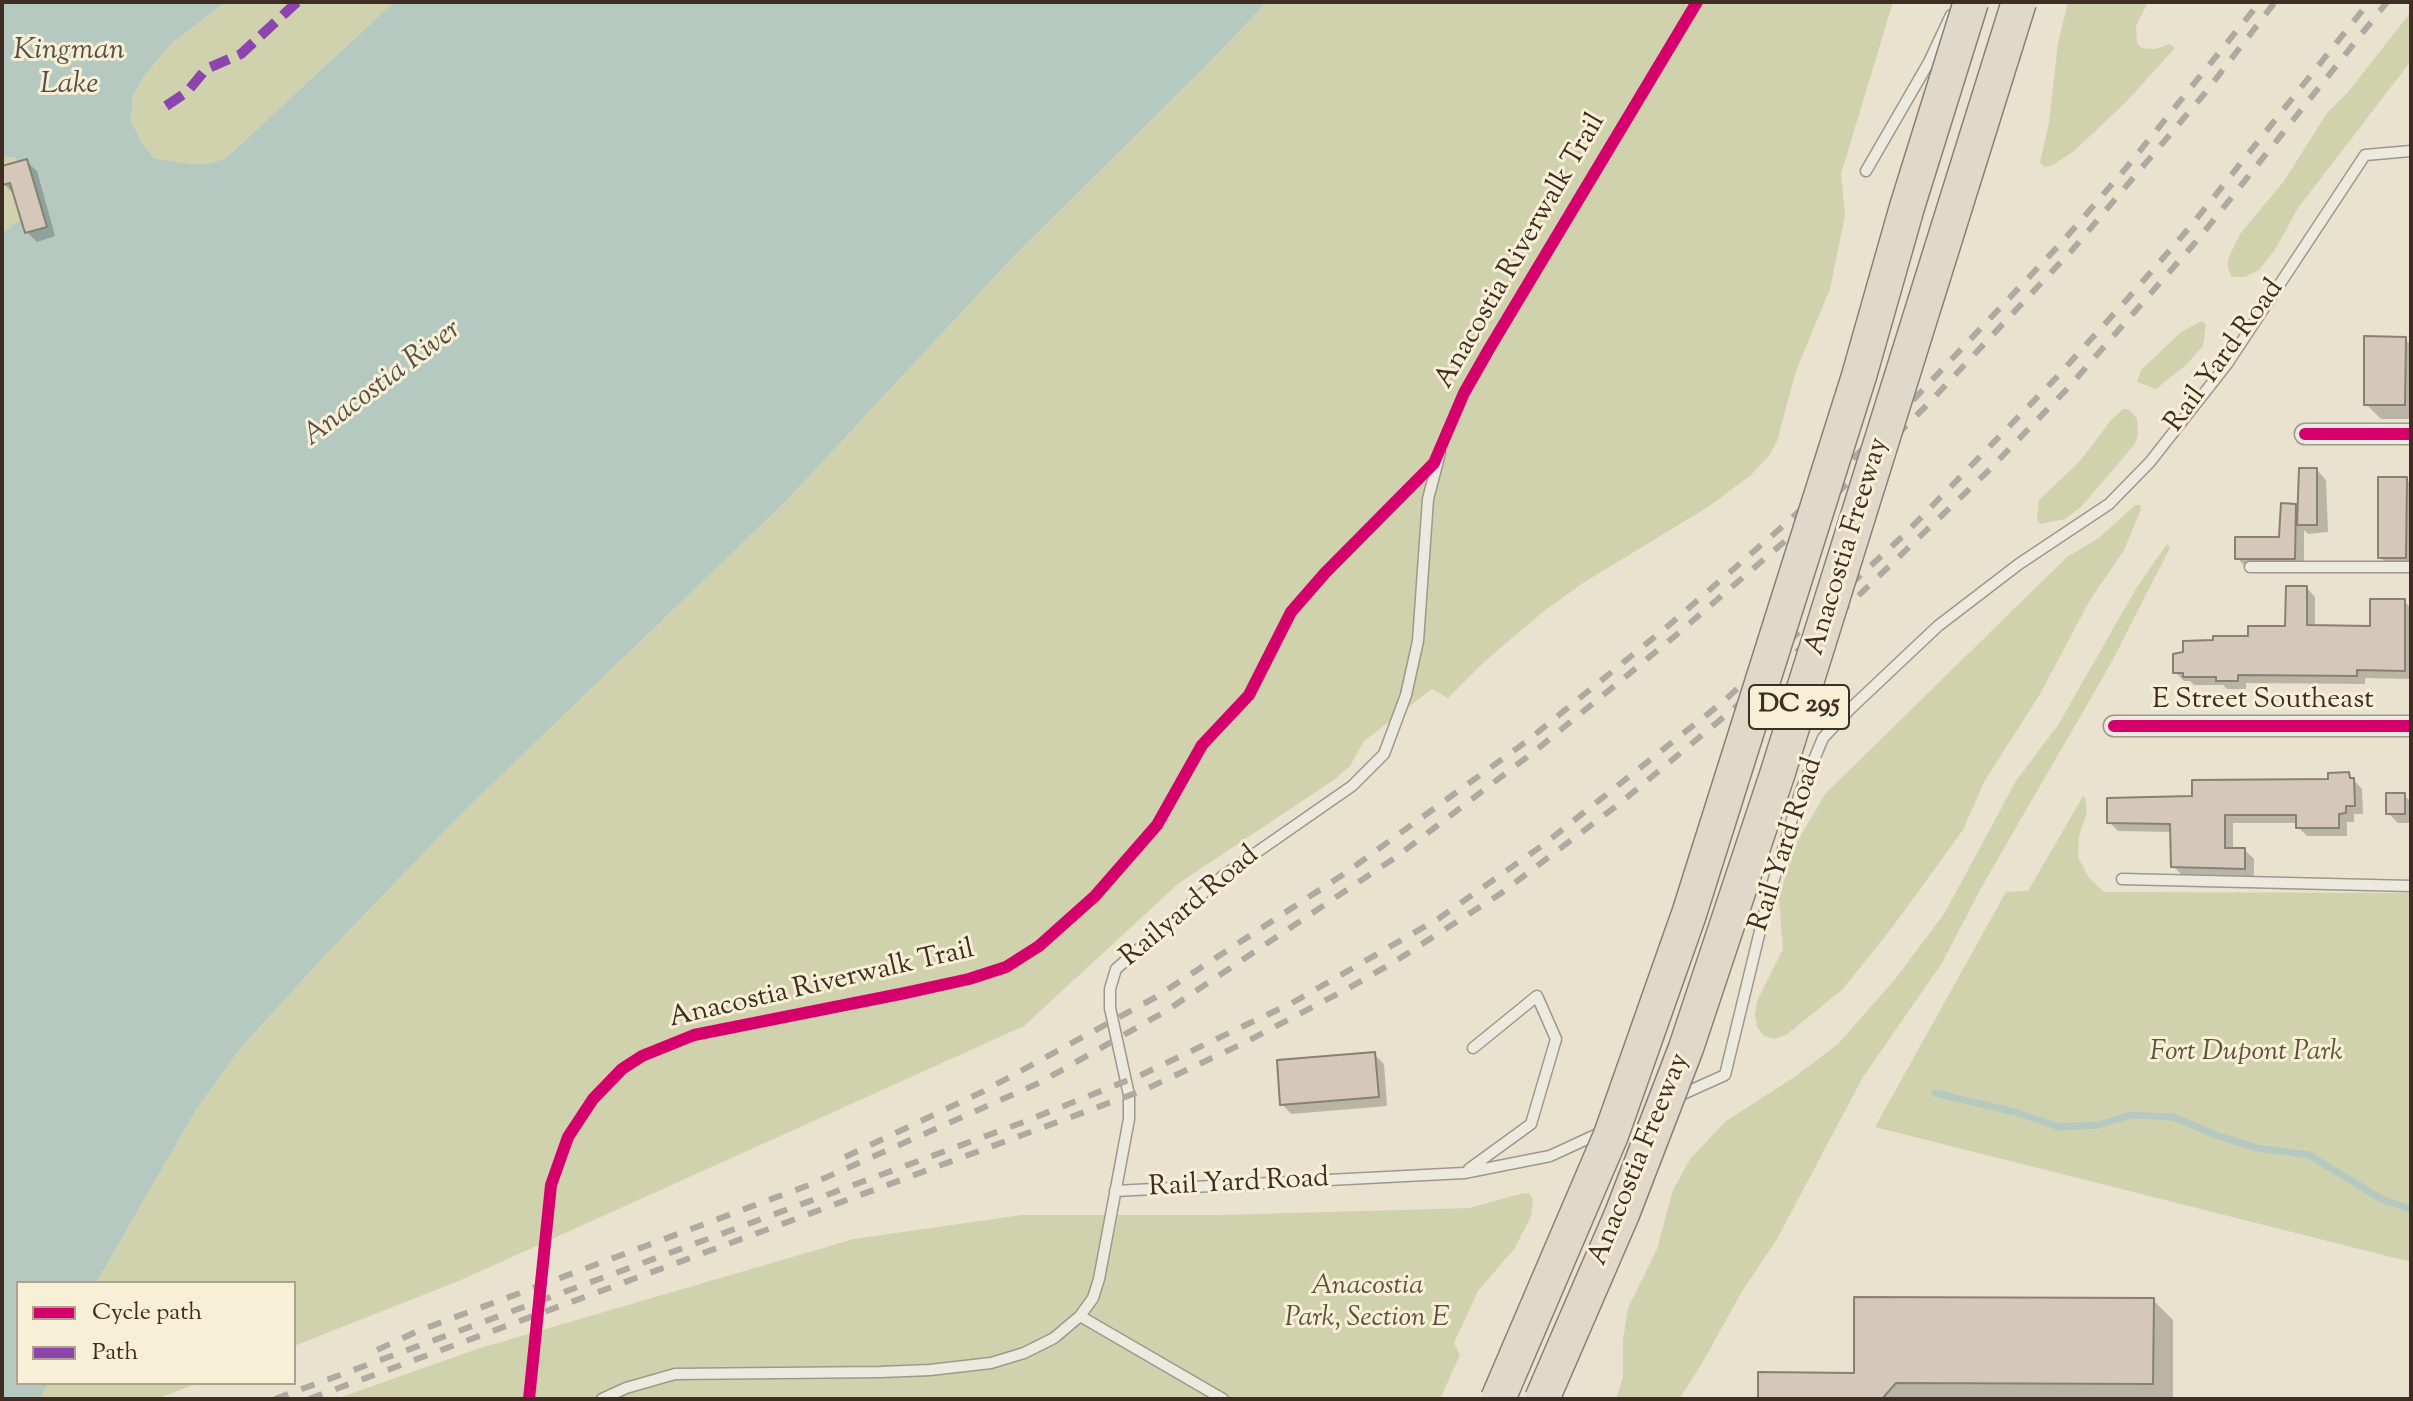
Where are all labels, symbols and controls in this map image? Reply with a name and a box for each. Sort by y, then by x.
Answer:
water label: Kingman Lake [13,35,125,106]
street label: Anacostia Riverwalk Trail [1429,108,1615,396]
street label: Rail Yard Road [2159,274,2293,440]
water label: Anacostia River [296,314,470,456]
street label: Anacostia Freeway [1800,434,1898,660]
road number: DC 295 [1749,685,1849,729]
street label: E Street Southeast [2152,685,2374,719]
street label: Rail Yard Road [1744,754,1832,936]
street label: Railyard Road [1115,840,1267,976]
street label: Anacostia Riverwalk Trail [666,935,978,1037]
park label: Fort Dupont Park [2149,1037,2343,1071]
street label: Anacostia Freeway [1583,1049,1699,1271]
street label: Rail Yard Road [1148,1163,1330,1207]
park label: Anacostia Park, Section E [1285,1271,1449,1337]
legend [16,1281,296,1385]
text: Cycle path [92,1296,202,1330]
text: Path [92,1336,138,1370]

